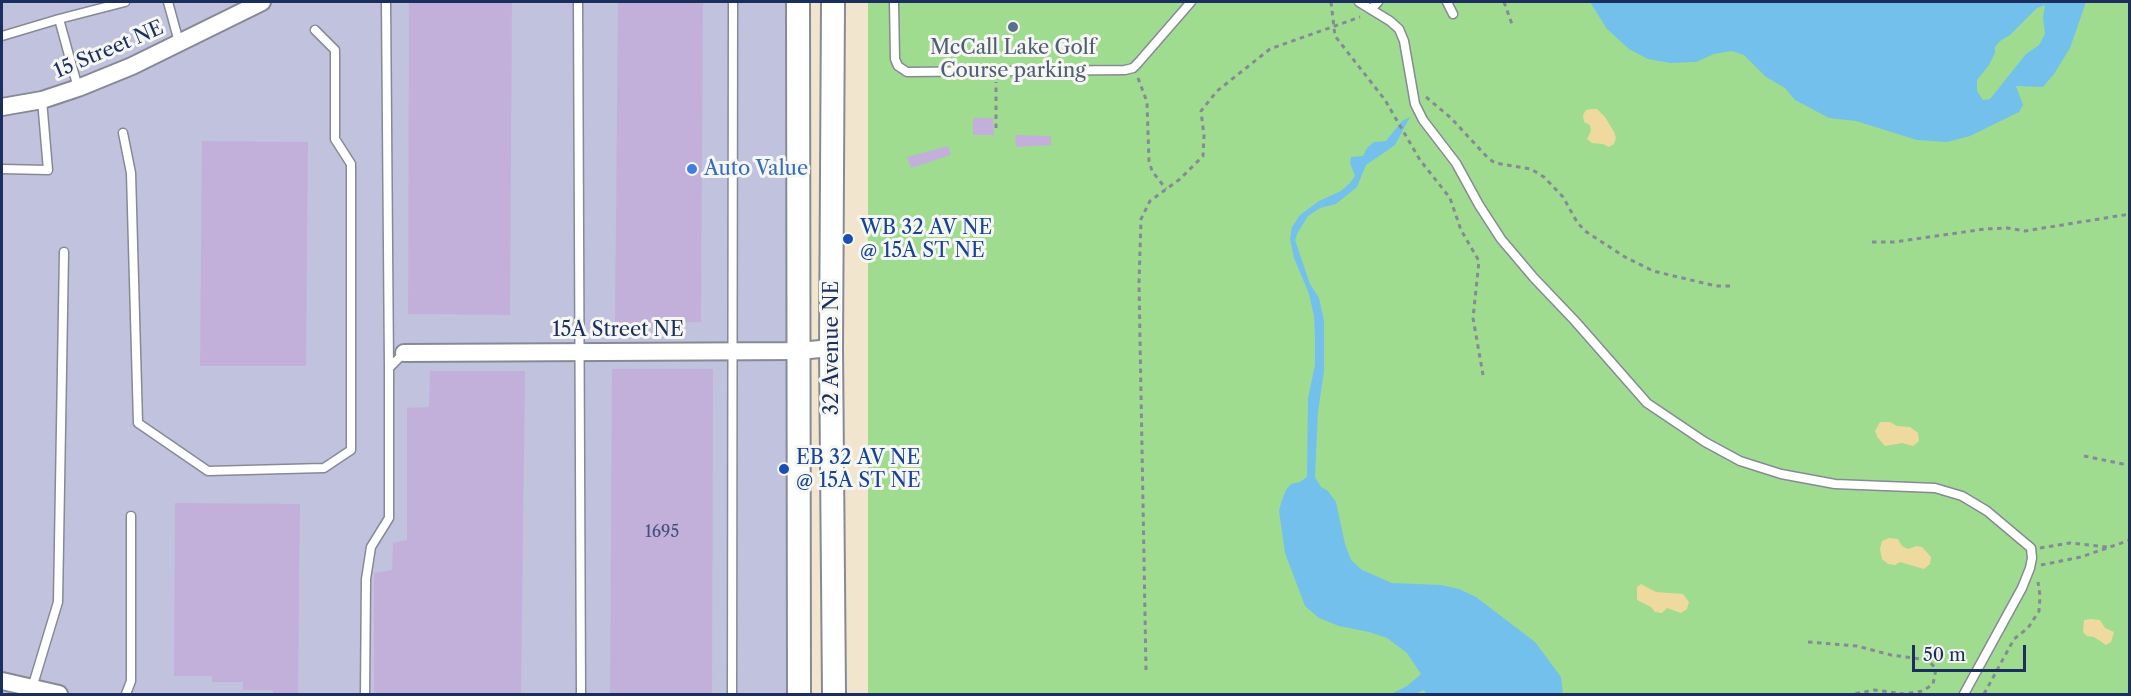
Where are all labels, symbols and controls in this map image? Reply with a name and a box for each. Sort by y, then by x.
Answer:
street label: 15 Street NE [51,16,167,84]
marker: McCall Lake Golf Course parking [1006,20,1020,34]
place label: McCall Lake Golf Course parking [930,36,1096,83]
place label: Auto Value [704,157,808,181]
marker: Auto Value [685,162,699,176]
place label: WB 32 AV NE @ 15A ST NE [860,216,992,263]
marker: WB 32 AV NE @ 15A ST NE [841,232,855,246]
street label: 32 Avenue NE [820,281,844,415]
street label: 15A Street NE [552,318,684,342]
place label: EB 32 AV NE @ 15A ST NE [796,446,921,493]
marker: EB 32 AV NE @ 15A ST NE [777,462,791,476]
house number: 1695 [645,522,679,542]
scale bar [1915,633,2029,671]
text: 50 m [1923,644,1966,666]

